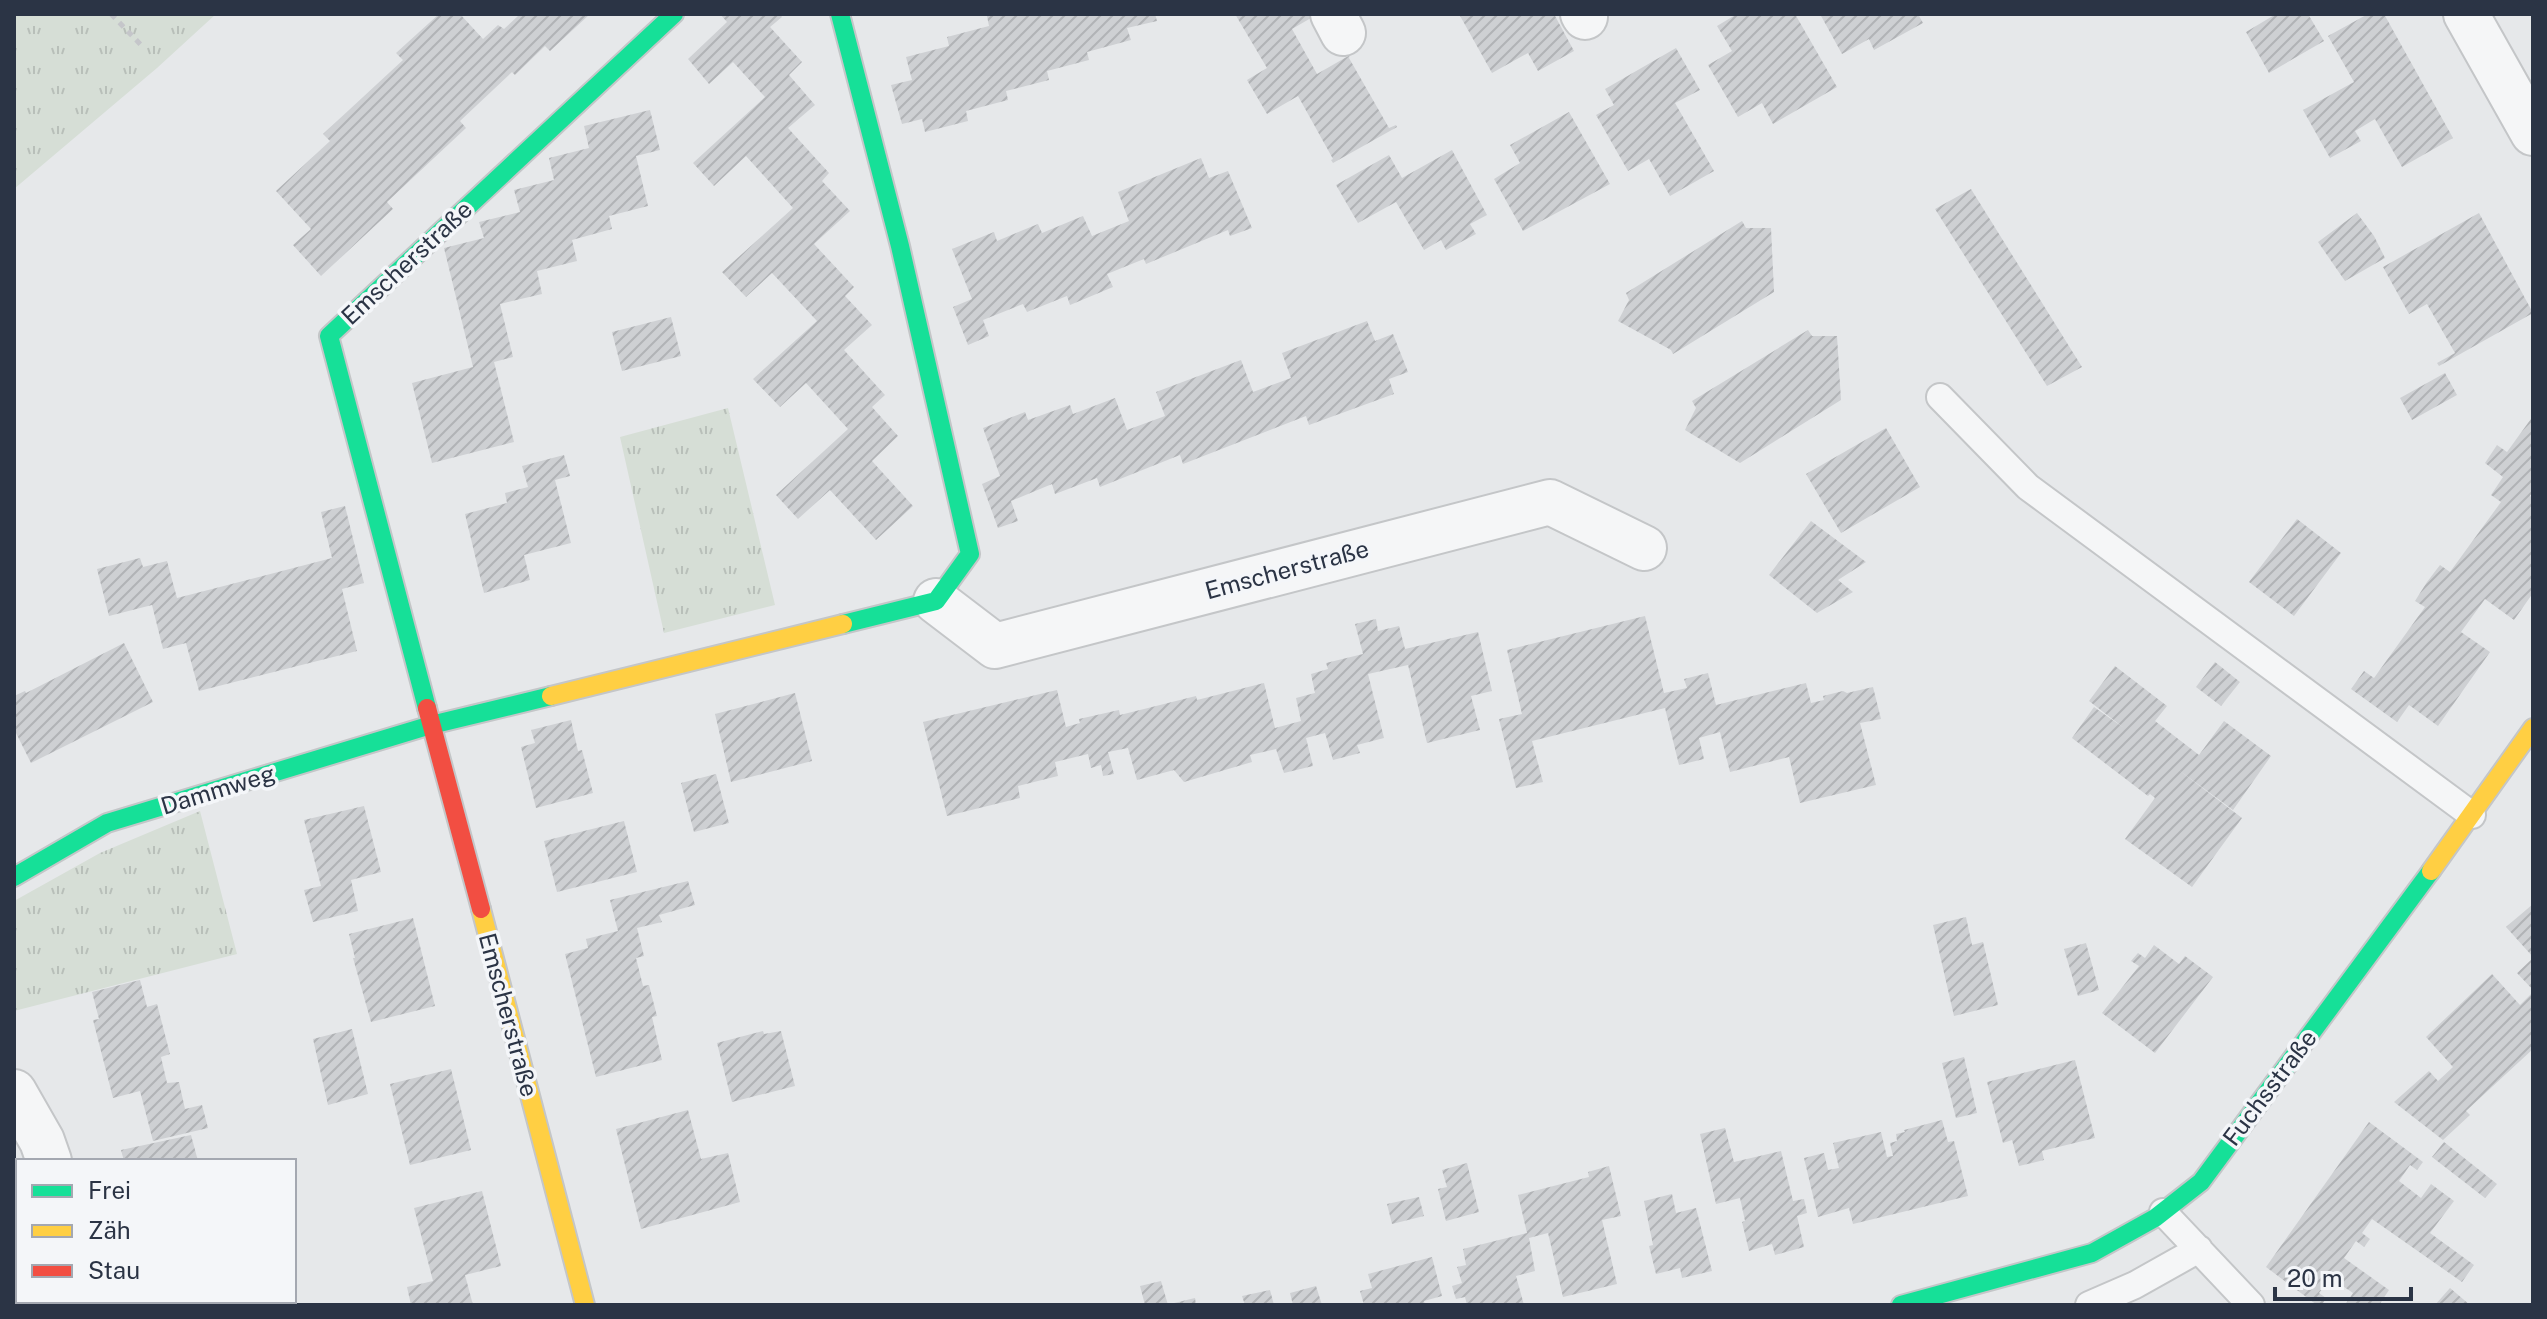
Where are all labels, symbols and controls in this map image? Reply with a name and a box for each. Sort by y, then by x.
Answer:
street label: Emscherstraße [335,195,477,330]
street label: Emscherstraße [1202,534,1372,604]
street label: Dammweg [157,758,278,820]
street label: Emscherstraße [474,930,544,1100]
street label: Fuchsstraße [2217,1024,2322,1151]
legend [16,1159,296,1303]
text: Frei [88,1176,131,1204]
text: Zäh [88,1216,131,1244]
scale bar [2275,1251,2411,1301]
text: Stau [88,1256,140,1284]
text: 20 m [2287,1264,2343,1292]

